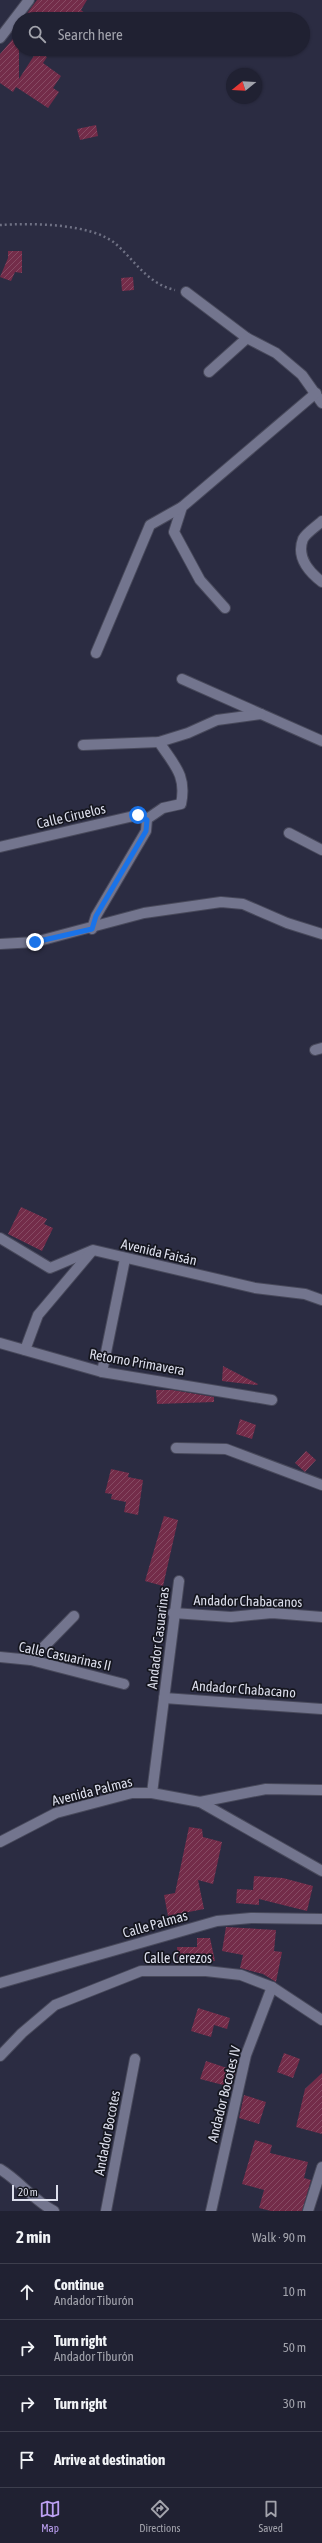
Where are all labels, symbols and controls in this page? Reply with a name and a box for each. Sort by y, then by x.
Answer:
search box [12,12,310,56]
icon: search [26,23,48,45]
text: Search here [58,26,123,43]
north arrow [226,68,262,104]
street label: Calle Ciruelos [35,800,107,832]
route start [129,806,147,824]
route end [26,933,44,951]
street label: Avenida Faisán [120,1236,198,1268]
street label: Retorno Primavera [88,1346,186,1378]
street label: Andador Casuarinas [144,1586,172,1690]
street label: Andador Chabacanos [193,1592,303,1610]
street label: Calle Casuarinas II [17,1638,113,1674]
street label: Andador Chabacano [192,1677,296,1701]
street label: Avenida Palmas [50,1773,134,1809]
street label: Calle Palmas [121,1907,189,1941]
street label: Calle Cerezos [144,1950,212,1966]
street label: Andador Bocotes IV [204,2044,244,2144]
street label: Andador Bocotes [91,2089,123,2177]
scale bar [12,2183,58,2202]
text: 20 m [18,2186,38,2198]
text: 2 min [16,2227,51,2247]
text: Walk · 90 m [252,2230,306,2245]
text: Continue [54,2276,104,2293]
icon: ahead [16,2281,38,2303]
text: 10 m [283,2284,306,2299]
text: Andador Tiburón [54,2293,134,2308]
text: Turn right [54,2332,107,2349]
icon: right [16,2337,38,2359]
text: 50 m [283,2340,306,2355]
text: Andador Tiburón [54,2349,134,2364]
icon: right [16,2393,38,2415]
text: Turn right [54,2395,107,2412]
text: 30 m [283,2396,306,2411]
icon: arrive [16,2449,38,2471]
text: Arrive at destination [54,2451,165,2468]
tab: Map [39,2498,61,2534]
tab: Directions [139,2498,180,2534]
tab: Saved [259,2498,283,2534]

